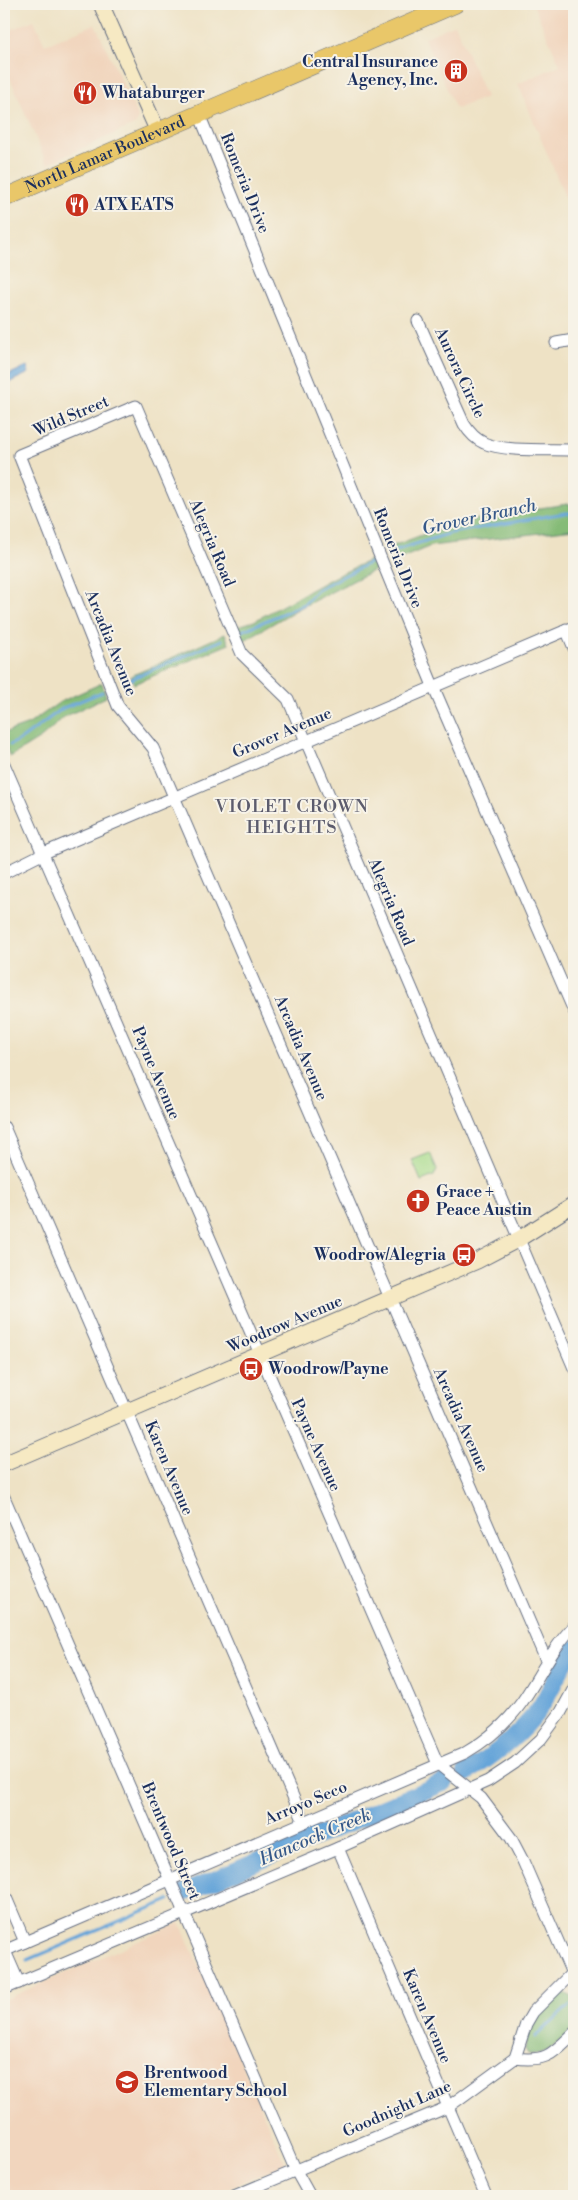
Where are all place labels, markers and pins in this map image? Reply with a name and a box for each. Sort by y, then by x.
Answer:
place label: Central Insurance Agency, Inc. [302,52,438,90]
building icon: Central Insurance Agency, Inc. [443,58,469,84]
restaurant icon: Whataburger [72,80,98,106]
place label: Whataburger [101,83,205,103]
restaurant icon: ATX EATS [64,192,90,218]
place label: ATX EATS [93,195,174,215]
place label: Grace + Peace Austin [436,1182,532,1220]
church icon: Grace + Peace Austin [405,1188,431,1214]
bus stop icon: Woodrow/Alegria [451,1242,477,1268]
place label: Woodrow/Alegria [313,1245,446,1265]
bus stop icon: Woodrow/Payne [238,1356,264,1382]
place label: Woodrow/Payne [267,1359,389,1379]
place label: Brentwood Elementary School [144,2063,288,2101]
school or university icon: Brentwood Elementary School [114,2069,140,2095]

